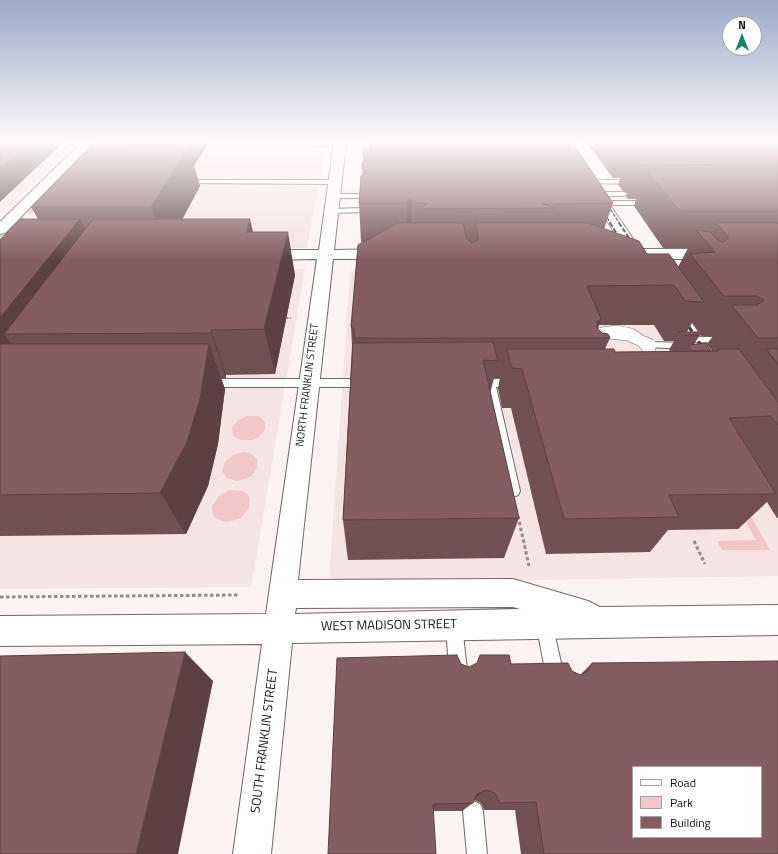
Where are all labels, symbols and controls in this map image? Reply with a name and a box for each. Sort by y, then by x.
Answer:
north arrow [722,16,762,56]
text: N [738,17,746,33]
street label: NORTH FRANKLIN STREET [294,323,322,447]
street label: WEST MADISON STREET [321,617,457,635]
street label: SOUTH FRANKLIN STREET [248,668,282,814]
legend [632,766,762,838]
text: Road [670,773,696,792]
text: Park [670,793,693,812]
text: Building [670,813,711,832]

